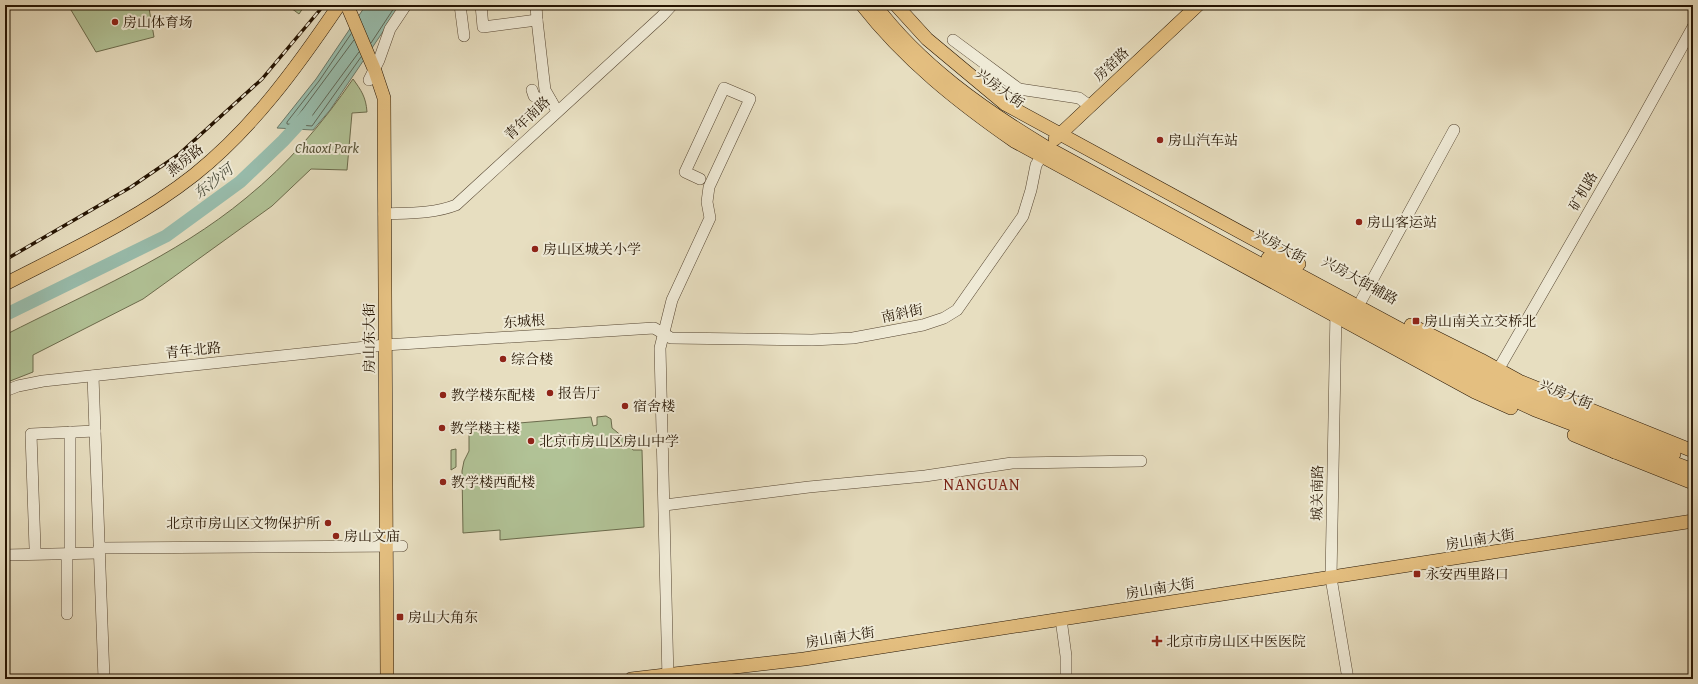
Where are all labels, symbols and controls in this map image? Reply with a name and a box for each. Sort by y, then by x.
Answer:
place label: 房山体育场 [123,12,193,32]
marker: 房山体育场 [110,17,120,27]
street label: 房窑路 [1089,42,1133,86]
street label: 兴房大街 [971,63,1029,113]
street label: 青年南路 [500,92,554,144]
place label: 房山汽车站 [1168,130,1238,150]
marker: 房山汽车站 [1155,135,1165,145]
park label: Chaoxi Park [295,138,360,158]
street label: 燕房路 [162,139,208,181]
water label: 东沙河 [189,157,240,203]
street label: 矿机路 [1564,168,1602,214]
place label: 房山客运站 [1367,212,1437,232]
marker: 房山客运站 [1354,217,1364,227]
street label: 兴房大街 [1251,224,1309,268]
place label: 房山区城关小学 [543,239,641,259]
marker: 房山区城关小学 [530,244,540,254]
street label: 兴房大街辅路 [1318,251,1402,309]
street label: 南斜街 [879,299,925,327]
street label: 房山东大街 [359,303,379,373]
street label: 东城根 [502,310,546,332]
place label: 房山南关立交桥北 [1424,311,1536,331]
marker: 房山南关立交桥北 [1411,316,1421,326]
street label: 青年北路 [164,337,222,363]
place label: 综合楼 [511,349,553,369]
marker: 综合楼 [498,354,508,364]
street label: 兴房大街 [1536,374,1596,414]
place label: 报告厅 [558,383,600,403]
place label: 教学楼东配楼 [451,385,535,405]
marker: 报告厅 [545,388,555,398]
marker: 教学楼东配楼 [438,390,448,400]
place label: 宿舍楼 [633,396,675,416]
marker: 宿舍楼 [620,401,630,411]
place label: 教学楼主楼 [450,418,520,438]
marker: 教学楼主楼 [437,423,447,433]
place label: 北京市房山区房山中学 [539,431,679,451]
marker: 北京市房山区房山中学 [526,436,536,446]
street label: 城关南路 [1307,465,1327,521]
place label: 教学楼西配楼 [451,472,535,492]
district label: NANGUAN [944,472,1020,496]
marker: 教学楼西配楼 [438,477,448,487]
place label: 北京市房山区文物保护所 [166,513,320,533]
marker: 北京市房山区文物保护所 [323,518,333,528]
street label: 房山南大街 [1444,524,1516,554]
place label: 房山文庙 [344,526,400,546]
marker: 房山文庙 [331,531,341,541]
place label: 永安西里路口 [1425,564,1509,584]
marker: 永安西里路口 [1412,569,1422,579]
street label: 房山南大街 [1124,573,1196,603]
place label: 房山大角东 [408,607,478,627]
marker: 房山大角东 [395,612,405,622]
street label: 房山南大街 [804,622,876,652]
place label: 北京市房山区中医医院 [1166,631,1306,651]
marker: 北京市房山区中医医院 [1151,635,1163,647]

